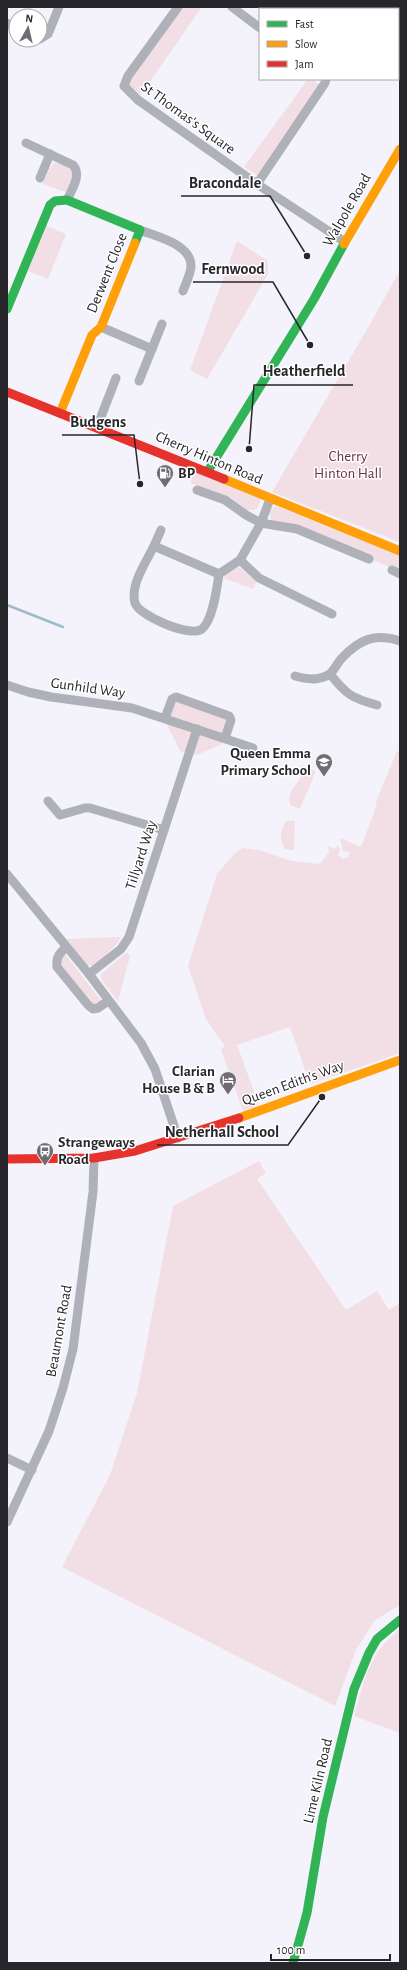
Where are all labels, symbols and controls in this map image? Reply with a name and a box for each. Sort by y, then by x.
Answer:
north arrow [8,8,48,48]
legend [259,8,399,80]
text: N [25,13,34,25]
text: Fast [295,18,314,30]
text: Slow [295,38,317,50]
text: Jam [295,58,314,70]
street label: St Thomas's Square [138,79,238,157]
callout: Bracondale [181,168,270,196]
street label: Walpole Road [320,171,374,249]
text: Bracondale [189,175,262,191]
street label: Derwent Close [84,231,130,315]
callout: Fernwood [193,254,273,282]
text: Fernwood [201,261,265,277]
callout: Heatherfield [254,357,353,385]
text: Heatherfield [263,363,346,379]
callout: Budgens [62,407,134,435]
text: Budgens [70,414,126,430]
street label: Cherry Hinton Road [153,429,265,487]
park label: Cherry Hinton Hall [314,449,382,481]
fuel station icon: BP [155,463,175,488]
place label: BP [178,466,196,481]
street label: Gunhild Way [50,675,127,701]
place label: Queen Emma Primary School [220,746,311,778]
school or university icon: Queen Emma Primary School [314,752,334,777]
street label: Tillyard Way [123,818,159,892]
street label: Queen Edith's Way [240,1057,347,1108]
place label: Clarian House B & B [142,1064,215,1096]
hotel icon: Clarian House B & B [218,1070,238,1095]
callout: Netherhall School [157,1117,288,1145]
text: Netherhall School [165,1124,279,1140]
place label: Strangeways Road [58,1135,135,1167]
bus stop icon: Strangeways Road [35,1141,55,1166]
street label: Beaumont Road [44,1284,75,1378]
street label: Lime Kiln Road [301,1737,335,1825]
scale bar [271,1936,390,1962]
text: 100 m [277,1944,305,1956]

